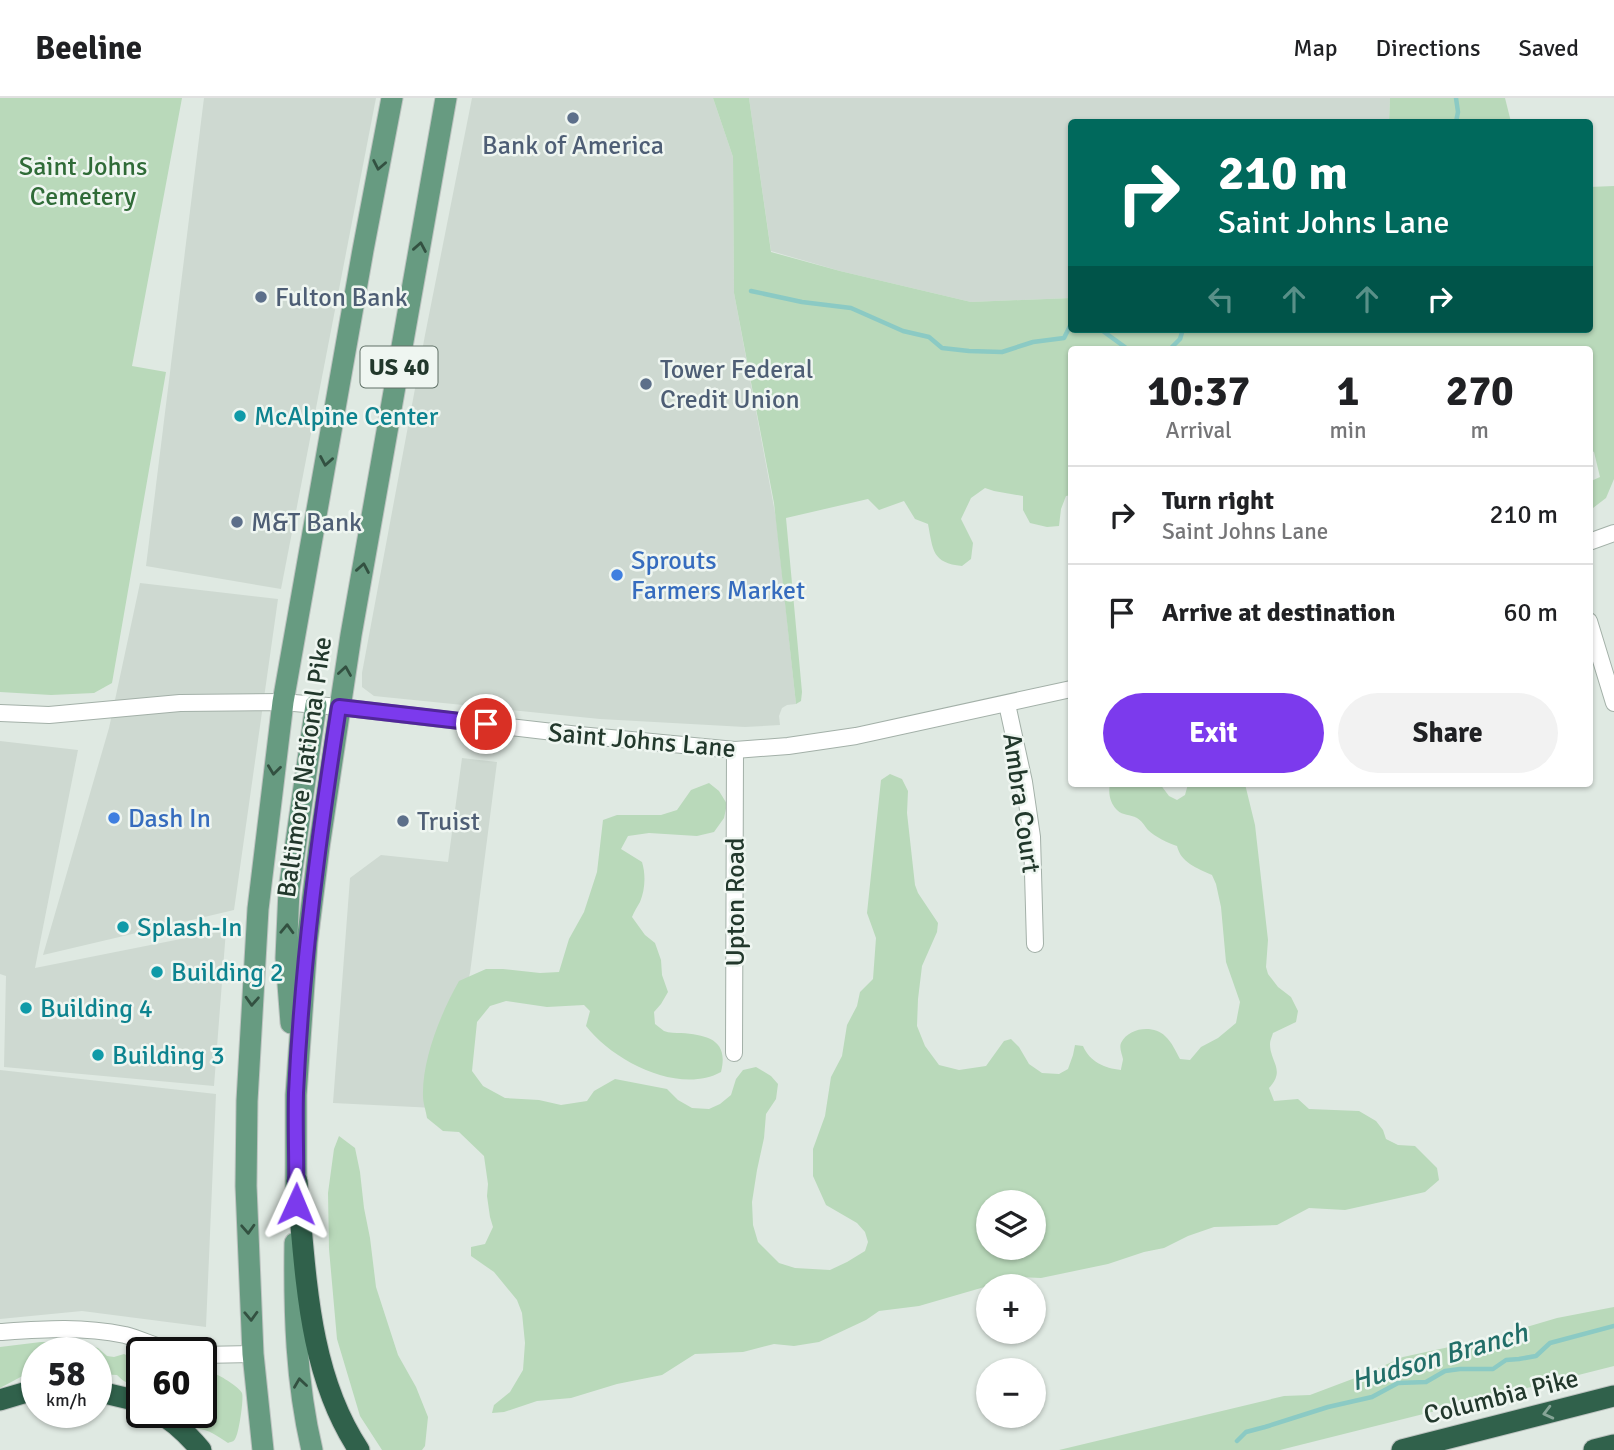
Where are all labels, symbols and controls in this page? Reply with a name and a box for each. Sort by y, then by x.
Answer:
text: Beeline [35,28,142,69]
text: Map [1293,33,1338,63]
text: Directions [1376,33,1481,63]
text: Saved [1519,33,1579,63]
marker: Bank of America [565,110,581,126]
place label: Bank of America [482,130,664,162]
text: 210 m [1218,143,1348,203]
icon: right [1103,147,1194,238]
park label: Saint Johns Cemetery [19,151,147,213]
one-way arrow [372,159,387,171]
text: Saint Johns Lane [1218,203,1449,242]
one-way arrow [412,241,427,253]
icon: left [1202,280,1240,318]
icon: ahead [1275,280,1313,318]
icon: ahead [1348,280,1386,318]
icon: right [1421,280,1459,318]
place label: Fulton Bank [275,282,408,314]
marker: Fulton Bank [253,289,269,305]
road number: US 40 [360,346,438,388]
place label: Tower Federal Credit Union [660,354,813,416]
text: 10:37 [1147,366,1250,417]
text: 1 [1337,366,1359,417]
text: 270 [1446,366,1514,417]
marker: Tower Federal Credit Union [638,376,654,392]
place label: McAlpine Center [254,401,439,433]
marker: McAlpine Center [232,408,248,424]
text: Arrival [1166,416,1232,445]
text: min [1329,416,1367,445]
text: m [1471,416,1489,445]
one-way arrow [319,455,334,467]
text: Turn right [1162,485,1274,517]
icon: right [1103,496,1141,534]
text: 210 m [1489,499,1558,531]
place label: M&T Bank [251,507,362,539]
marker: M&T Bank [229,514,245,530]
text: Saint Johns Lane [1162,517,1328,546]
place label: Sprouts Farmers Market [631,545,805,607]
one-way arrow [355,562,370,574]
marker: Sprouts Farmers Market [609,567,625,583]
icon: arrive [1103,594,1141,632]
text: Arrive at destination [1162,597,1395,629]
text: 60 m [1503,597,1558,629]
street label: Baltimore National Pike [271,635,339,900]
one-way arrow [337,665,352,677]
button: Exit [1103,693,1324,773]
button: Share [1338,693,1558,773]
pin [456,694,516,754]
icon: arrive [467,705,505,743]
street label: Saint Johns Lane [547,717,737,765]
street label: Ambra Court [995,731,1047,875]
one-way arrow [267,764,282,776]
place label: Dash In [128,803,211,835]
place label: Truist [417,806,480,838]
marker: Dash In [106,810,122,826]
marker: Truist [395,813,411,829]
street label: Upton Road [720,837,752,967]
place label: Splash-In [137,912,243,944]
marker: Splash-In [115,919,131,935]
one-way arrow [279,923,294,934]
place label: Building 2 [171,957,284,989]
marker: Building 2 [149,964,165,980]
place label: Building 4 [40,993,153,1025]
one-way arrow [245,996,260,1007]
marker: Building 4 [18,1000,34,1016]
place label: Building 3 [112,1040,225,1072]
marker: Building 3 [90,1047,106,1063]
position arrow [259,1167,333,1241]
map controls [976,1190,1046,1428]
button: layers [976,1190,1046,1260]
one-way arrow [240,1223,255,1234]
button: + [976,1274,1046,1344]
one-way arrow [244,1310,259,1321]
water label: Hudson Branch [1347,1315,1532,1398]
speed limit sign: 60 [126,1337,217,1428]
text: 58 [48,1352,85,1395]
button: − [976,1358,1046,1428]
street label: Columbia Pike [1421,1362,1582,1432]
one-way arrow [293,1377,308,1389]
text: km/h [46,1389,87,1411]
one-way arrow [1542,1405,1554,1419]

